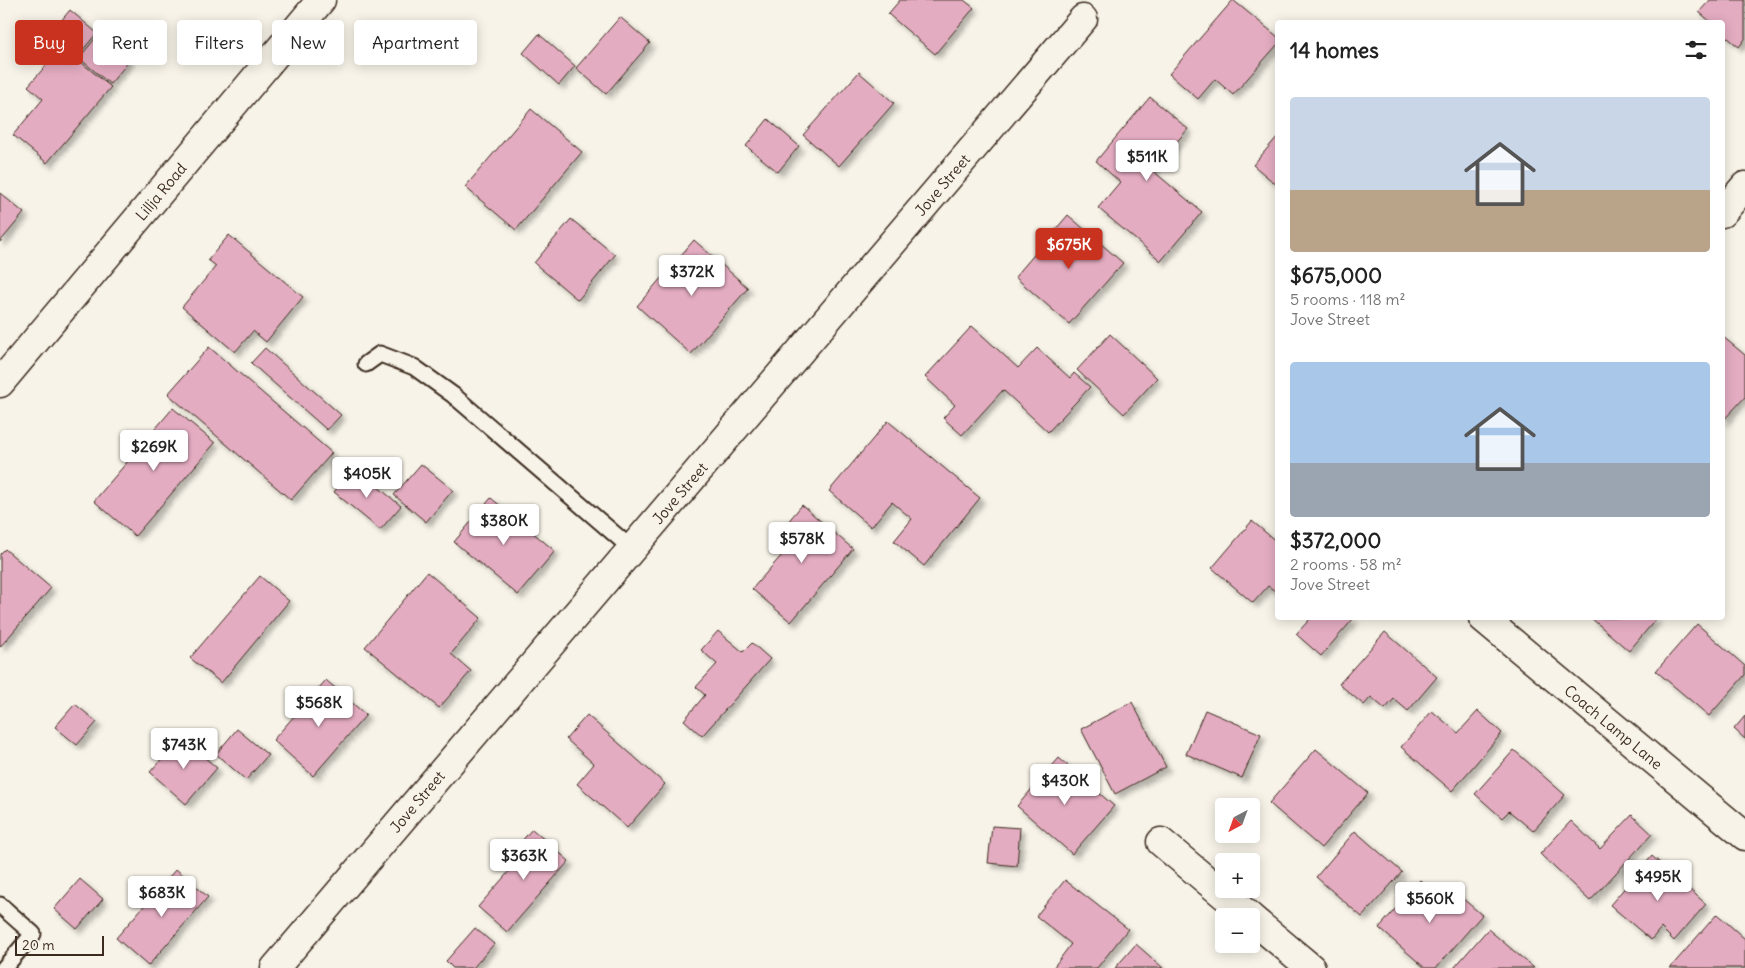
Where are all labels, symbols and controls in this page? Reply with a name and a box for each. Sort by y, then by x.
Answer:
chip: Buy [15,20,83,65]
chip: Rent [93,20,167,65]
chip: Filters [177,20,262,65]
chip: New [272,20,344,65]
chip: Apartment [354,20,477,65]
icon: filters [1682,36,1710,64]
text: 14 homes [1290,37,1379,64]
icon: home [1455,129,1545,219]
pin: $511K [1112,140,1182,182]
text: $511K [1127,146,1167,166]
street label: Jove Street [911,150,974,219]
street label: Lillja Road [131,159,190,224]
pin: $675K [1034,228,1104,270]
text: $675K [1046,234,1092,254]
pin: $372K [657,254,727,297]
text: $372K [670,261,714,281]
text: $675,000 [1290,262,1382,289]
text: 5 rooms · 118 m² [1290,289,1406,309]
text: Jove Street [1290,309,1370,329]
icon: home [1455,394,1545,484]
pin: $269K [119,430,189,472]
text: $269K [131,436,177,456]
pin: $405K [332,456,402,499]
street label: Jove Street [648,458,711,528]
text: $405K [343,463,391,483]
pin: $380K [469,504,539,546]
text: $380K [480,510,528,530]
pin: $578K [767,522,837,564]
text: $372,000 [1290,527,1381,554]
text: $578K [779,528,825,548]
text: 2 rooms · 58 m² [1290,554,1402,574]
text: Jove Street [1290,574,1370,594]
street label: Coach Lamp Lane [1561,680,1667,773]
pin: $568K [284,686,354,728]
text: $568K [296,692,342,712]
pin: $743K [149,728,219,770]
text: $743K [162,734,206,754]
pin: $430K [1030,764,1100,806]
street label: Jove Street [385,767,449,836]
text: $430K [1041,770,1089,790]
north arrow [1215,798,1260,842]
map controls [1215,798,1260,953]
pin: $363K [489,838,559,881]
text: $363K [501,845,547,865]
button: + [1215,853,1260,898]
pin: $495K [1623,860,1693,902]
text: $495K [1635,866,1681,886]
pin: $683K [127,876,197,918]
text: $683K [139,882,185,902]
pin: $560K [1395,882,1465,924]
text: $560K [1406,888,1454,908]
button: − [1215,908,1260,953]
scale bar [15,933,104,956]
text: 20 m [22,936,55,954]

